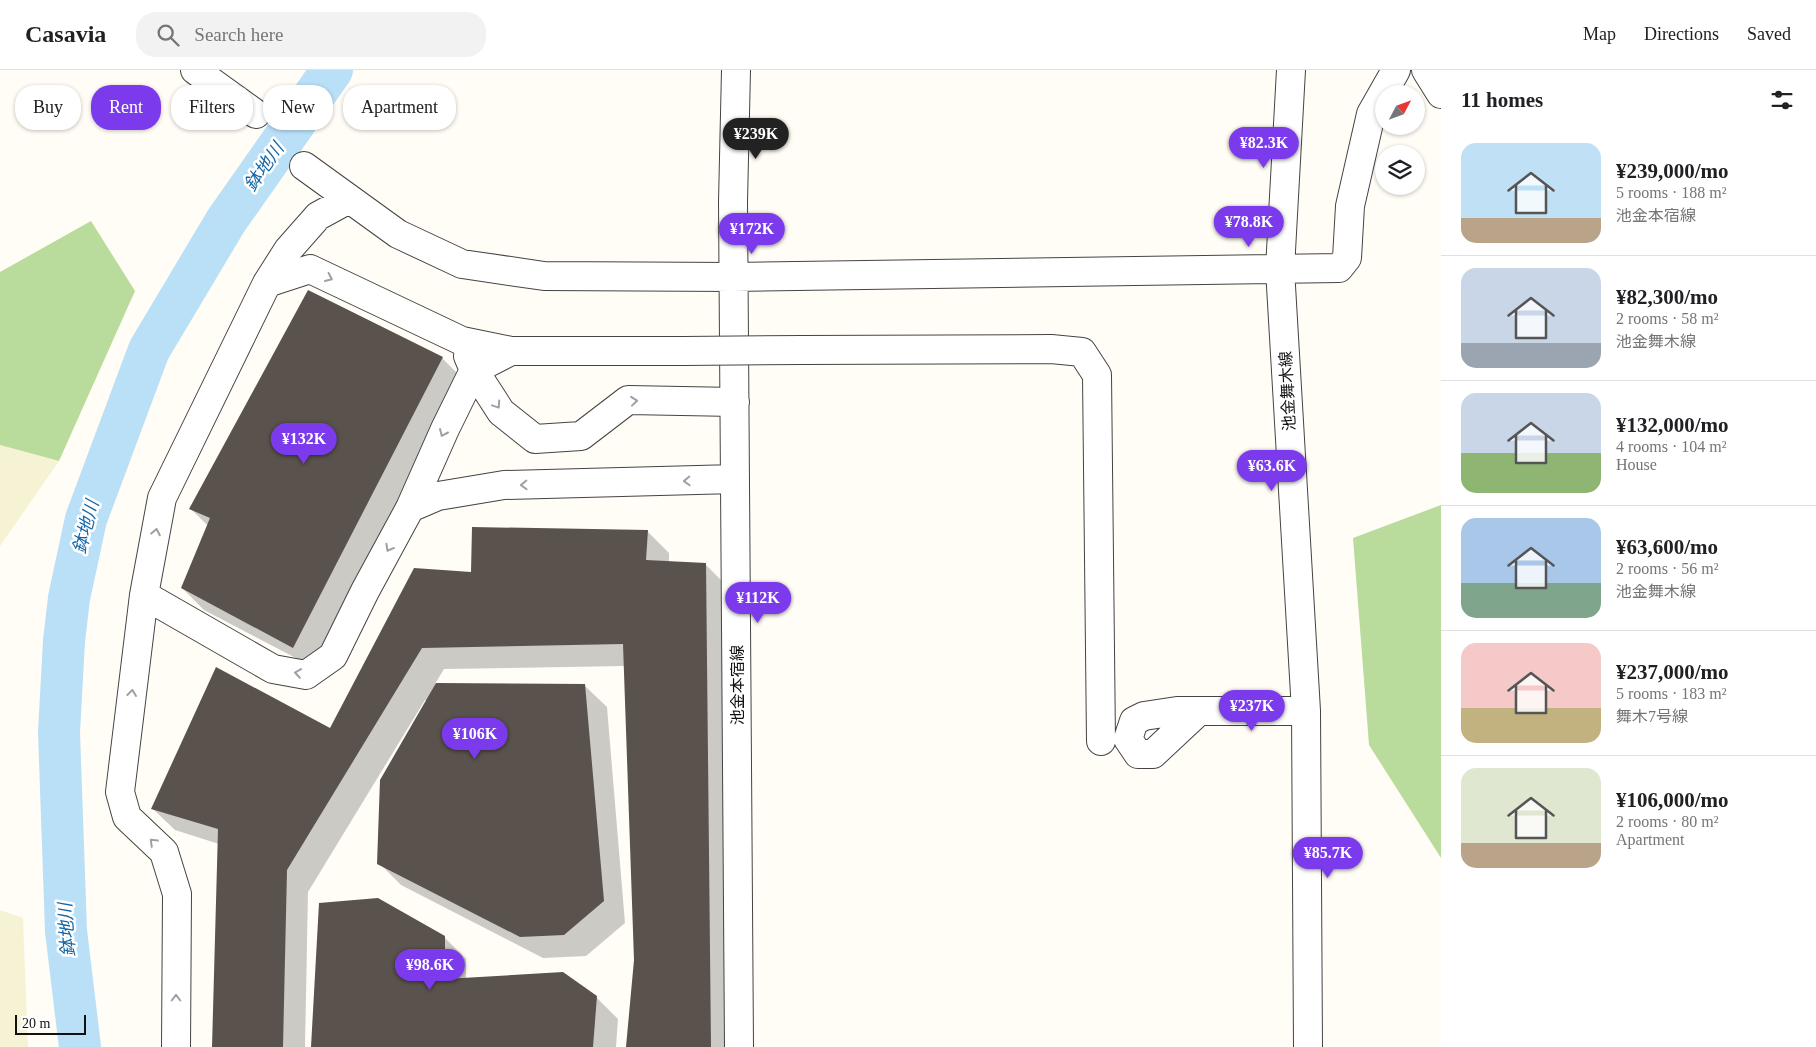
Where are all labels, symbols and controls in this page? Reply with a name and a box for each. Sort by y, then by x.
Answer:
search box [136,12,486,57]
text: Casavia [25,21,106,47]
icon: search [154,21,182,49]
text: Search here [194,24,283,45]
text: Map [1583,24,1616,44]
text: Directions [1644,24,1719,44]
text: Saved [1747,24,1791,44]
chip: Buy [15,85,81,130]
chip: Rent [91,85,161,130]
chip: Filters [171,85,253,130]
chip: New [263,85,333,130]
chip: Apartment [343,85,456,130]
north arrow [1375,85,1425,135]
map controls [1375,85,1425,195]
icon: filters [1768,86,1796,114]
text: 11 homes [1461,88,1543,112]
pin: ¥239K [721,118,791,160]
text: ¥239K [734,125,778,142]
pin: ¥82.3K [1223,126,1305,169]
text: ¥82.3K [1240,134,1288,151]
water label: 鉢地川 [240,138,289,195]
button: layers [1375,145,1425,195]
text: ¥239,000/mo [1616,159,1729,183]
icon: home [1501,163,1561,223]
text: 5 rooms · 188 m² [1616,184,1727,201]
pin: ¥78.8K [1208,206,1290,248]
text: 池金本宿線 [1616,207,1696,224]
pin: ¥172K [717,212,787,255]
text: ¥78.8K [1225,213,1273,230]
text: ¥172K [730,220,774,237]
one-way arrow [324,272,333,282]
text: ¥82,300/mo [1616,285,1718,309]
icon: home [1501,288,1561,348]
text: 2 rooms · 58 m² [1616,310,1719,327]
text: 池金舞木線 [1616,333,1696,350]
street label: 池金舞木線 [1277,351,1298,431]
one-way arrow [630,396,638,407]
one-way arrow [490,400,500,409]
icon: home [1501,413,1561,473]
text: ¥132,000/mo [1616,413,1729,437]
pin: ¥132K [269,422,339,465]
one-way arrow [439,428,450,437]
text: ¥132K [282,430,326,447]
text: 4 rooms · 104 m² [1616,438,1727,455]
pin: ¥63.6K [1231,450,1313,492]
text: House [1616,456,1657,473]
text: ¥63.6K [1248,457,1296,474]
one-way arrow [682,475,690,486]
one-way arrow [520,480,528,490]
water label: 鉢地川 [69,496,103,556]
one-way arrow [150,528,161,536]
text: ¥63,600/mo [1616,535,1718,559]
icon: home [1501,538,1561,598]
one-way arrow [385,542,395,551]
text: 2 rooms · 56 m² [1616,560,1719,577]
pin: ¥112K [723,582,793,624]
text: 池金舞木線 [1616,583,1696,600]
text: ¥112K [736,589,780,606]
street label: 池金本宿線 [729,645,746,725]
text: ¥237,000/mo [1616,660,1729,684]
icon: home [1501,663,1561,723]
one-way arrow [294,668,302,679]
text: 5 rooms · 183 m² [1616,685,1727,702]
one-way arrow [126,688,137,696]
pin: ¥237K [1217,690,1287,732]
text: ¥237K [1230,697,1274,714]
text: 舞木7号線 [1616,708,1688,725]
pin: ¥106K [440,718,510,760]
text: ¥106K [453,725,497,742]
icon: home [1501,788,1561,848]
text: ¥106,000/mo [1616,788,1729,812]
text: 2 rooms · 80 m² [1616,813,1719,830]
text: Apartment [1616,831,1684,848]
pin: ¥85.7K [1287,836,1369,879]
one-way arrow [150,839,159,848]
text: ¥85.7K [1304,844,1352,861]
water label: 鉢地川 [55,900,79,958]
pin: ¥98.6K [389,948,471,991]
text: ¥98.6K [406,956,454,973]
one-way arrow [171,994,181,1002]
scale bar [15,1012,86,1035]
text: 20 m [22,1016,50,1031]

